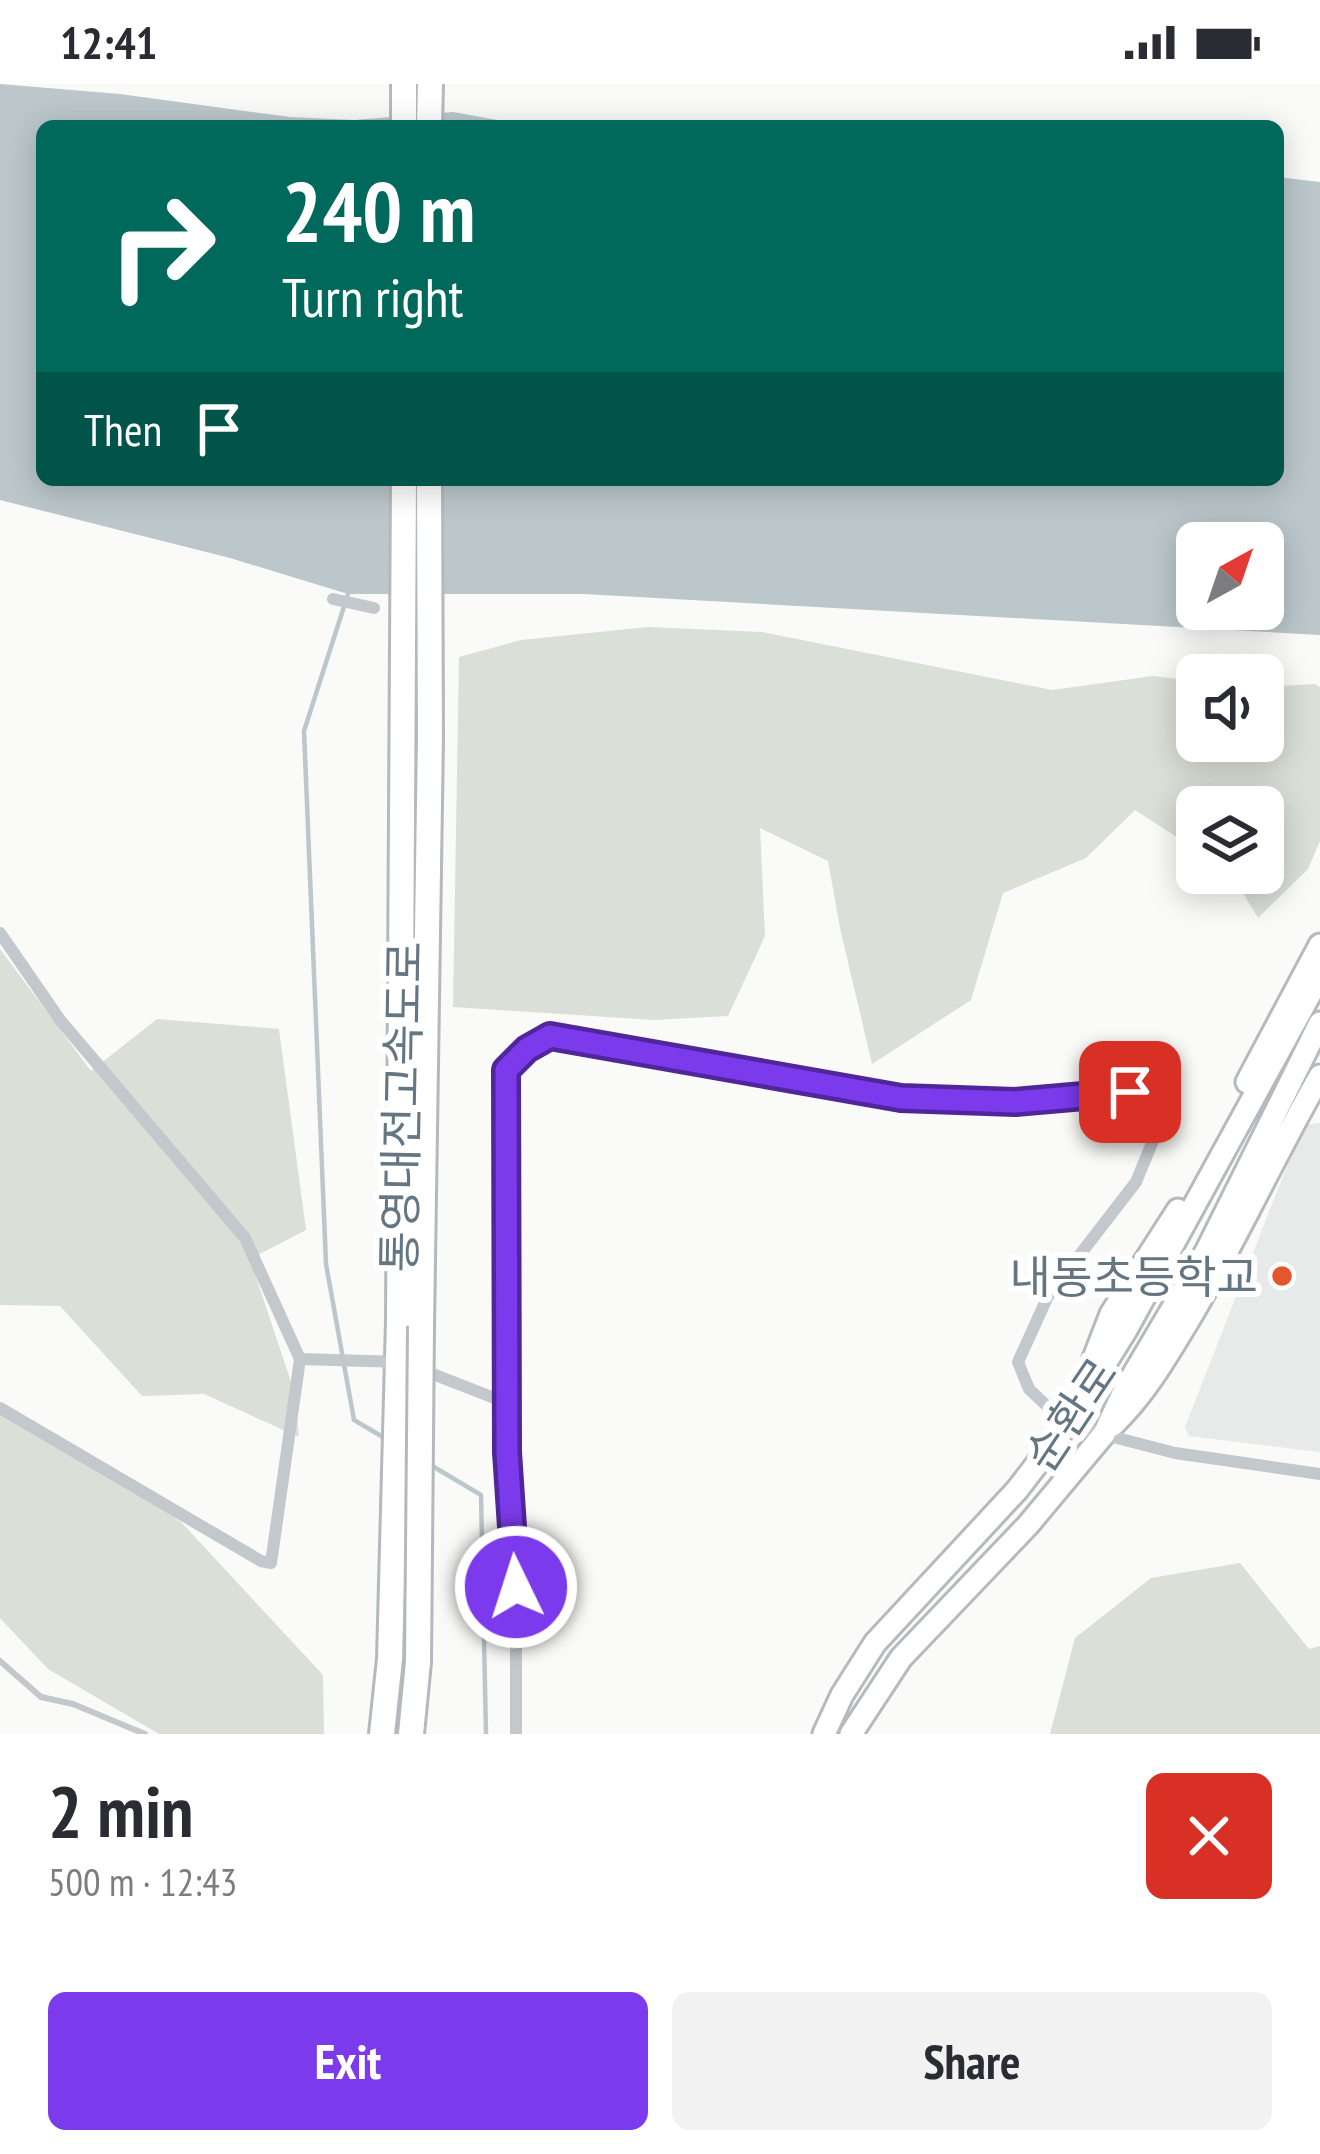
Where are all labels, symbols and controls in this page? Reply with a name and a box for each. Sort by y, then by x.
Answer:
text: 12:41 [60,13,157,71]
text: 240 m [282,156,475,265]
icon: right [84,168,240,324]
text: Turn right [282,262,463,332]
icon: arrive [186,396,252,462]
text: Then [84,400,162,458]
north arrow [1176,522,1284,630]
map controls [1176,522,1284,894]
button: sound [1176,654,1284,762]
button: layers [1176,786,1284,894]
street label: 통영대전고속도로 [369,941,433,1273]
pin [1079,1041,1181,1143]
icon: arrive [1097,1059,1163,1125]
place label: 내동초등학교 [1010,1247,1258,1305]
marker: 내동초등학교 [1269,1263,1295,1289]
street label: 순환로 [1011,1346,1129,1482]
position arrow [453,1524,579,1650]
text: 2 min [48,1764,193,1857]
button: close [1146,1773,1272,1899]
text: 500 m · 12:43 [48,1856,237,1907]
button: Exit [48,1992,648,2130]
button: Share [672,1992,1272,2130]

